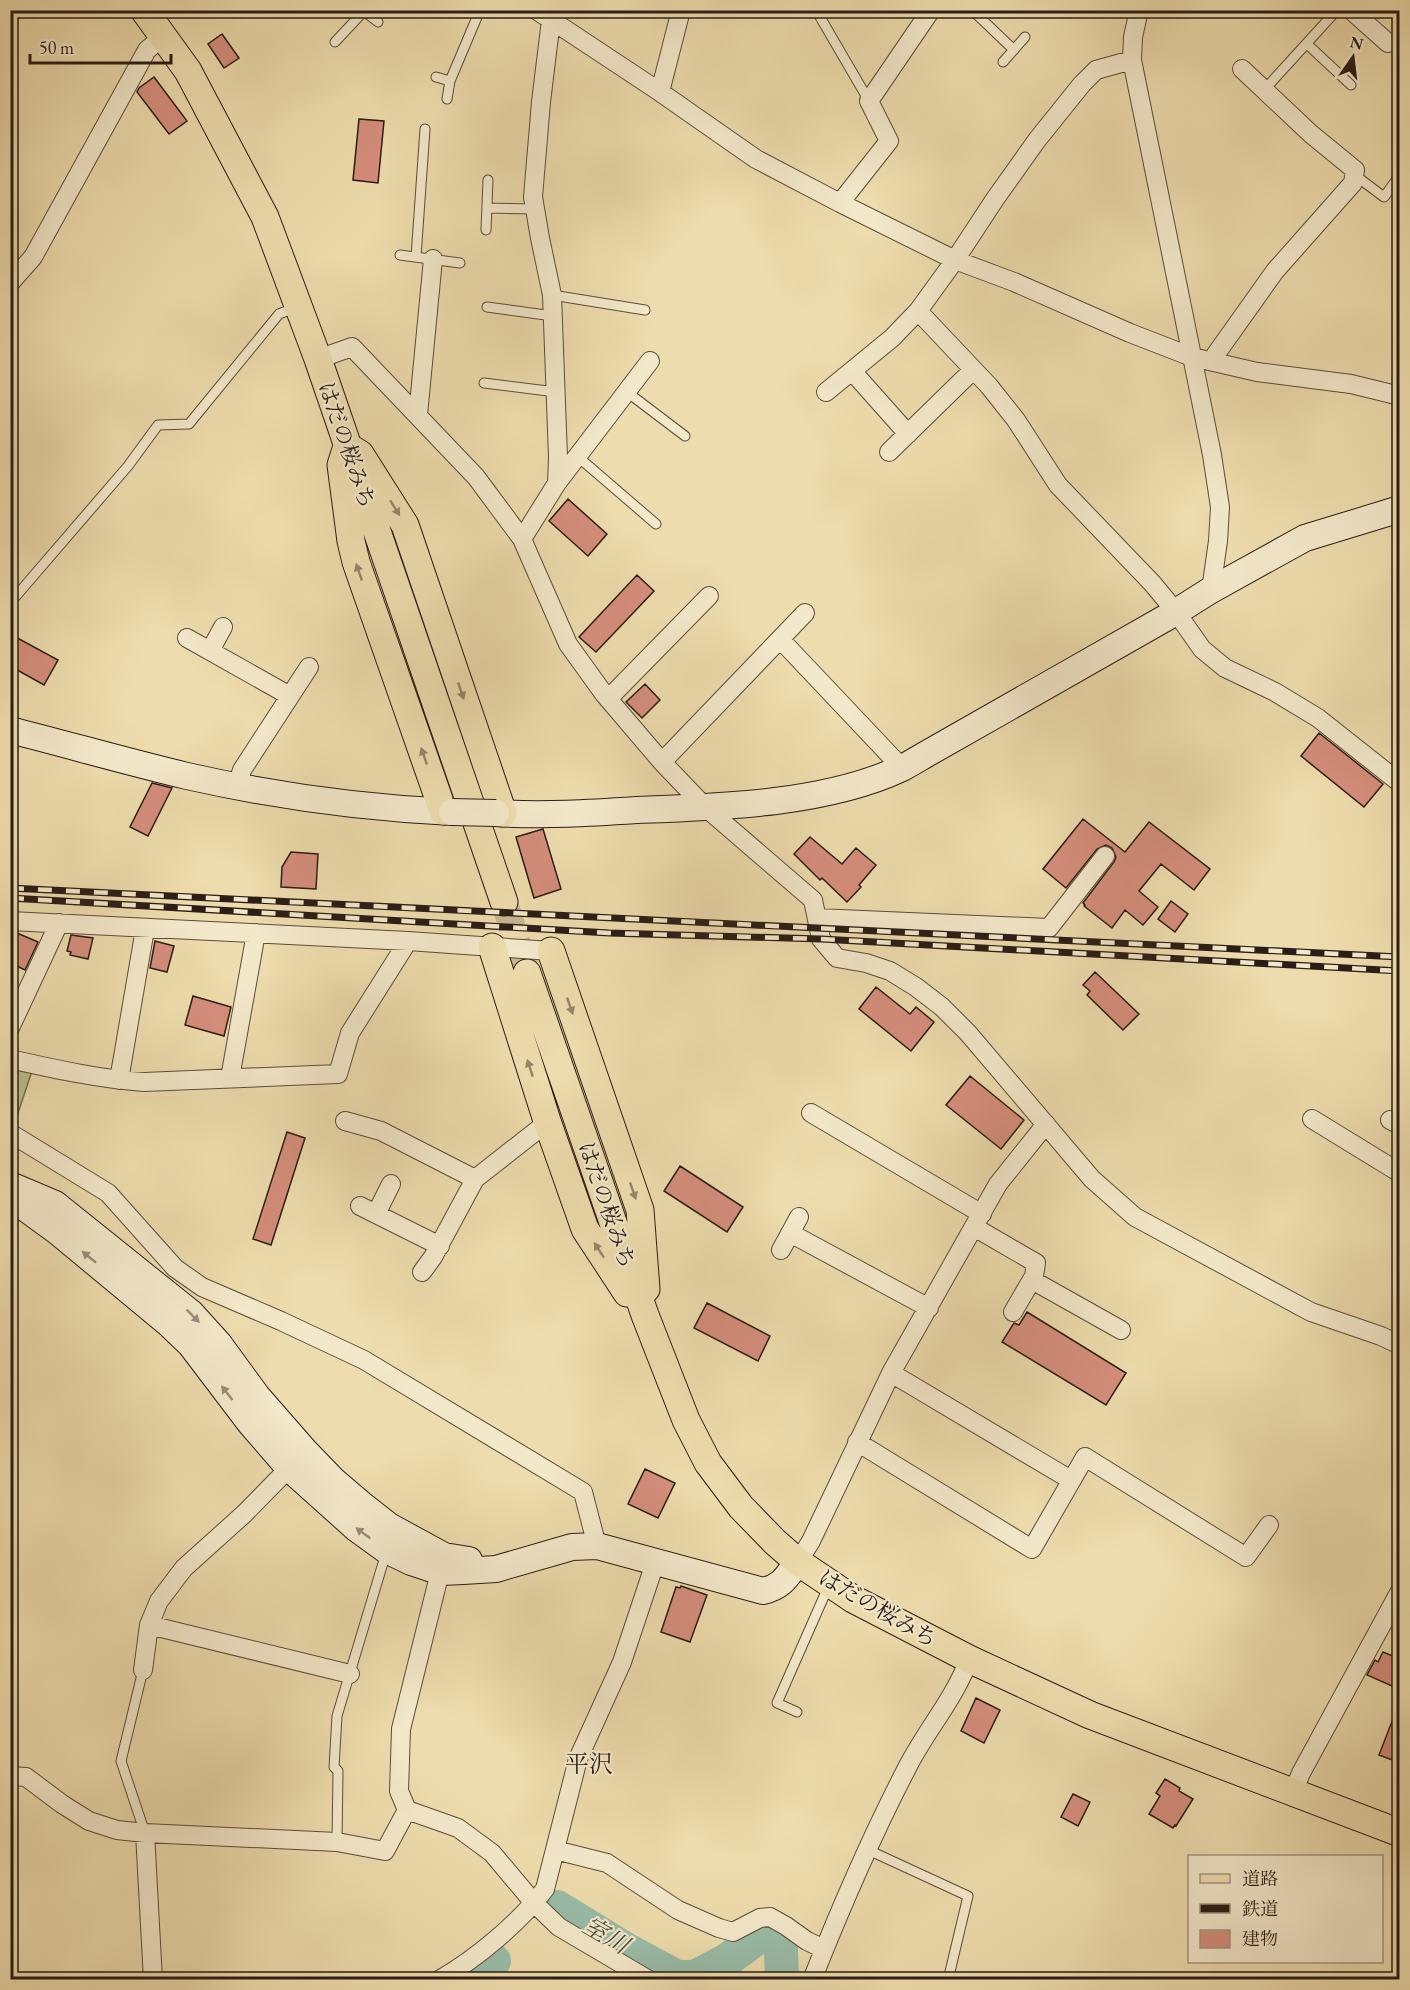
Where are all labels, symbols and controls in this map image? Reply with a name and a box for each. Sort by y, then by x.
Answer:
scale bar [30,27,171,65]
north arrow [1323,27,1383,87]
text: N [1348,31,1365,55]
text: 50 m [39,36,74,59]
street label: はだの桜みち [312,378,382,512]
one-way arrow [389,500,400,516]
one-way arrow [354,563,364,581]
one-way arrow [457,682,467,700]
one-way arrow [418,747,428,765]
one-way arrow [566,997,576,1015]
one-way arrow [525,1059,535,1077]
street label: はだの桜みち [572,1138,642,1272]
one-way arrow [629,1182,639,1200]
one-way arrow [593,1242,604,1258]
one-way arrow [81,1251,97,1264]
one-way arrow [185,1309,199,1323]
one-way arrow [222,1386,234,1401]
one-way arrow [355,1527,371,1539]
street label: はだの桜みち [814,1562,942,1654]
district label: 平沢 [565,1748,613,1779]
legend [1188,1855,1383,1963]
text: 道路 [1242,1867,1278,1890]
text: 鉄道 [1242,1897,1278,1920]
water label: 室川 [577,1910,637,1962]
text: 建物 [1242,1927,1278,1950]

